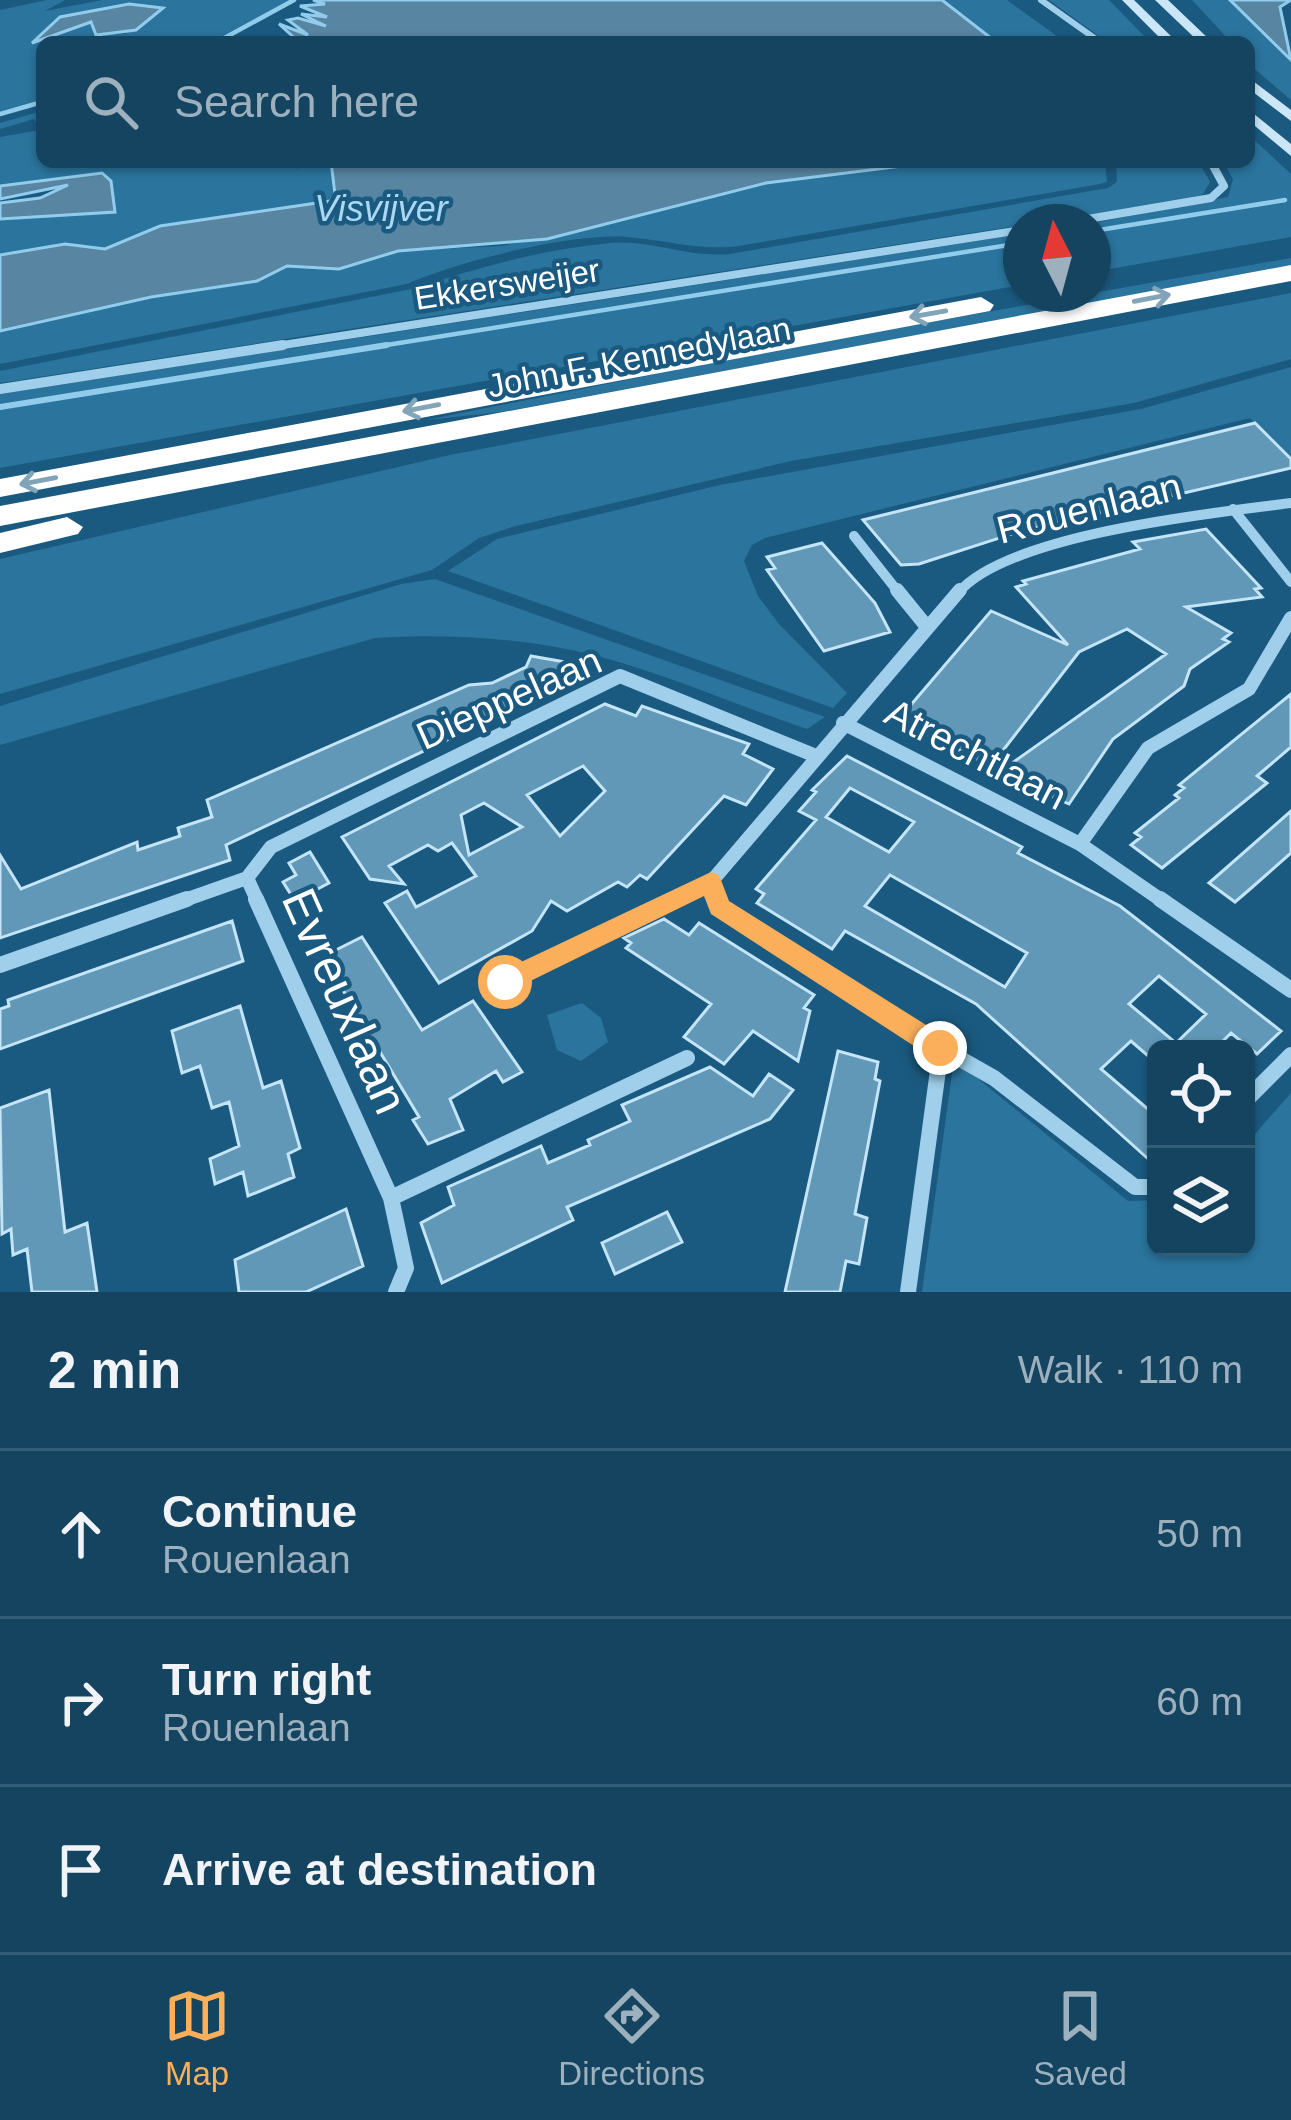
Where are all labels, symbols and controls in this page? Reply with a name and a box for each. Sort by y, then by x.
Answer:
search box [36,36,1255,168]
icon: search [78,69,144,135]
text: Search here [174,76,419,127]
water label: Visvijver [314,188,450,229]
north arrow [1003,204,1111,312]
street label: Ekkersweijer [412,251,602,317]
one-way arrow [1132,286,1171,308]
one-way arrow [909,304,948,326]
street label: John F. Kennedylaan [484,309,794,405]
one-way arrow [402,398,441,420]
street label: Rouenlaan [992,464,1186,552]
one-way arrow [19,471,58,493]
street label: Dieppelaan [410,638,608,758]
street label: Atrechtlaan [878,690,1074,818]
street label: Evreuxlaan [272,881,418,1121]
route start [478,955,532,1009]
route end [913,1021,967,1075]
map controls [1147,1040,1255,1256]
button: locate [1147,1040,1255,1148]
button: layers [1147,1148,1255,1256]
text: 2 min [48,1342,181,1399]
text: Walk · 110 m [1018,1348,1243,1391]
text: Continue [162,1486,357,1537]
icon: ahead [48,1501,114,1567]
text: 50 m [1156,1512,1243,1555]
text: Rouenlaan [162,1538,351,1581]
text: Turn right [162,1654,371,1705]
icon: right [48,1669,114,1735]
text: 60 m [1156,1680,1243,1723]
text: Rouenlaan [162,1706,351,1749]
icon: arrive [48,1837,114,1903]
text: Arrive at destination [162,1844,597,1895]
tab: Map [164,1983,230,2093]
tab: Directions [558,1983,705,2093]
tab: Saved [1033,1983,1127,2093]

